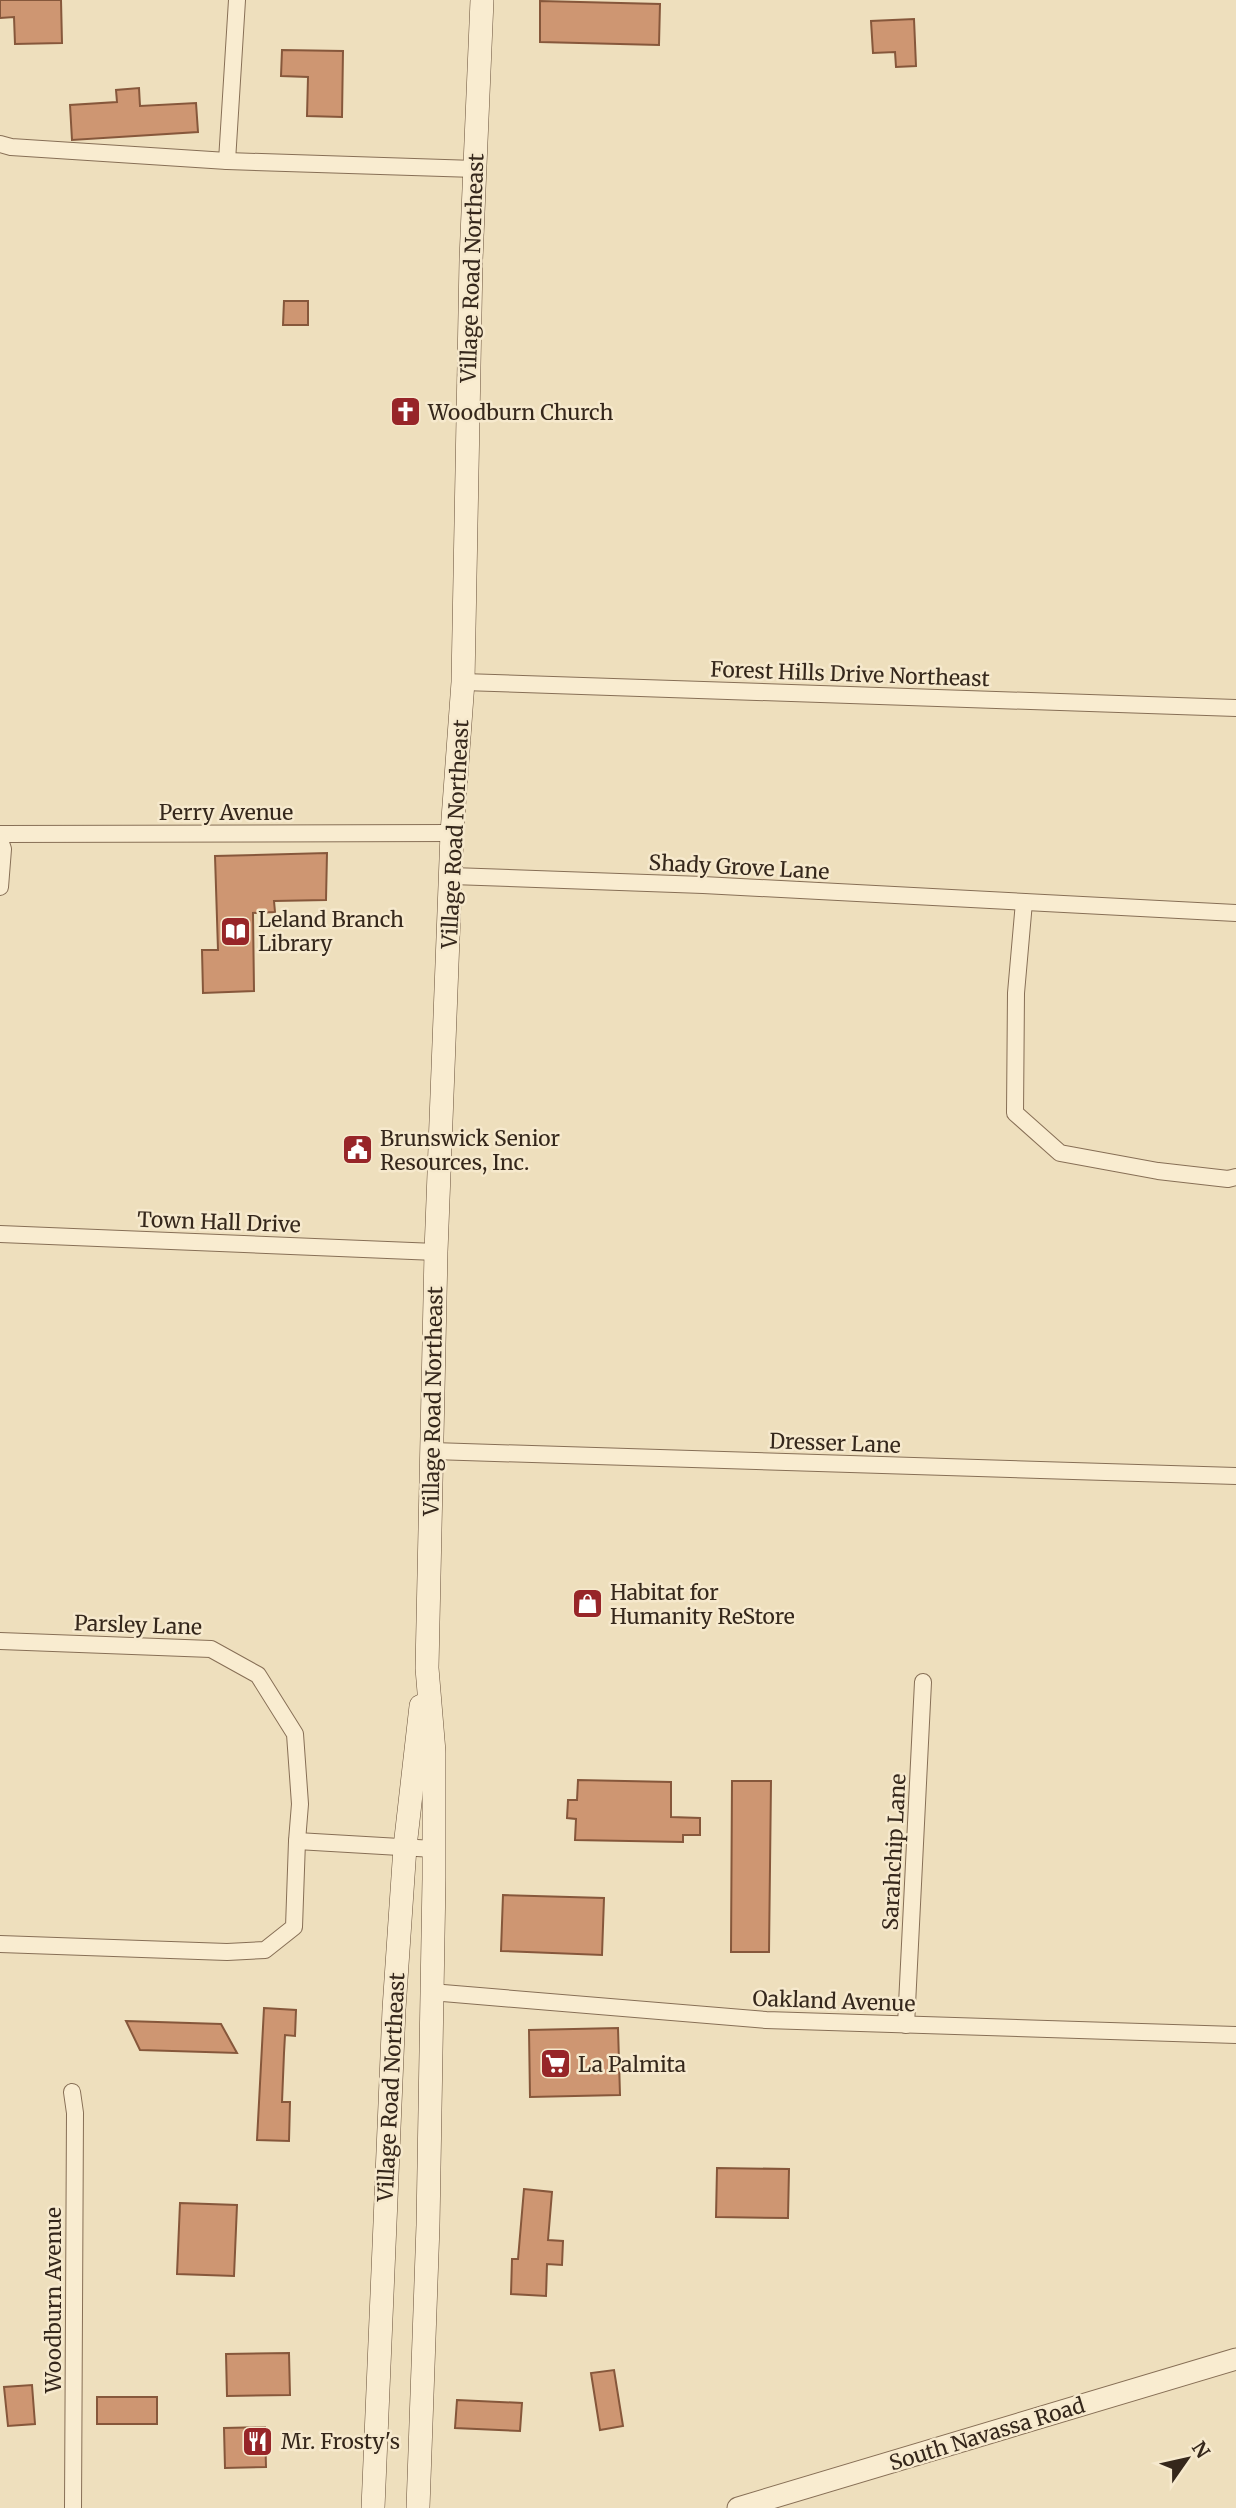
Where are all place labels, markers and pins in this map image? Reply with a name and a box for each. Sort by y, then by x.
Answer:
church icon: Woodburn Church [388,395,422,429]
place label: Woodburn Church [427,399,613,426]
place label: Leland Branch Library [258,906,404,957]
library icon: Leland Branch Library [218,914,252,948]
place label: Brunswick Senior Resources, Inc. [380,1125,560,1176]
public building icon: Brunswick Senior Resources, Inc. [340,1133,374,1167]
place label: Habitat for Humanity ReStore [610,1579,795,1630]
shop icon: Habitat for Humanity ReStore [570,1587,604,1621]
supermarket icon: La Palmita [538,2047,572,2081]
place label: La Palmita [578,2051,686,2078]
restaurant icon: Mr. Frosty's [241,2424,275,2458]
place label: Mr. Frosty's [281,2428,400,2455]

